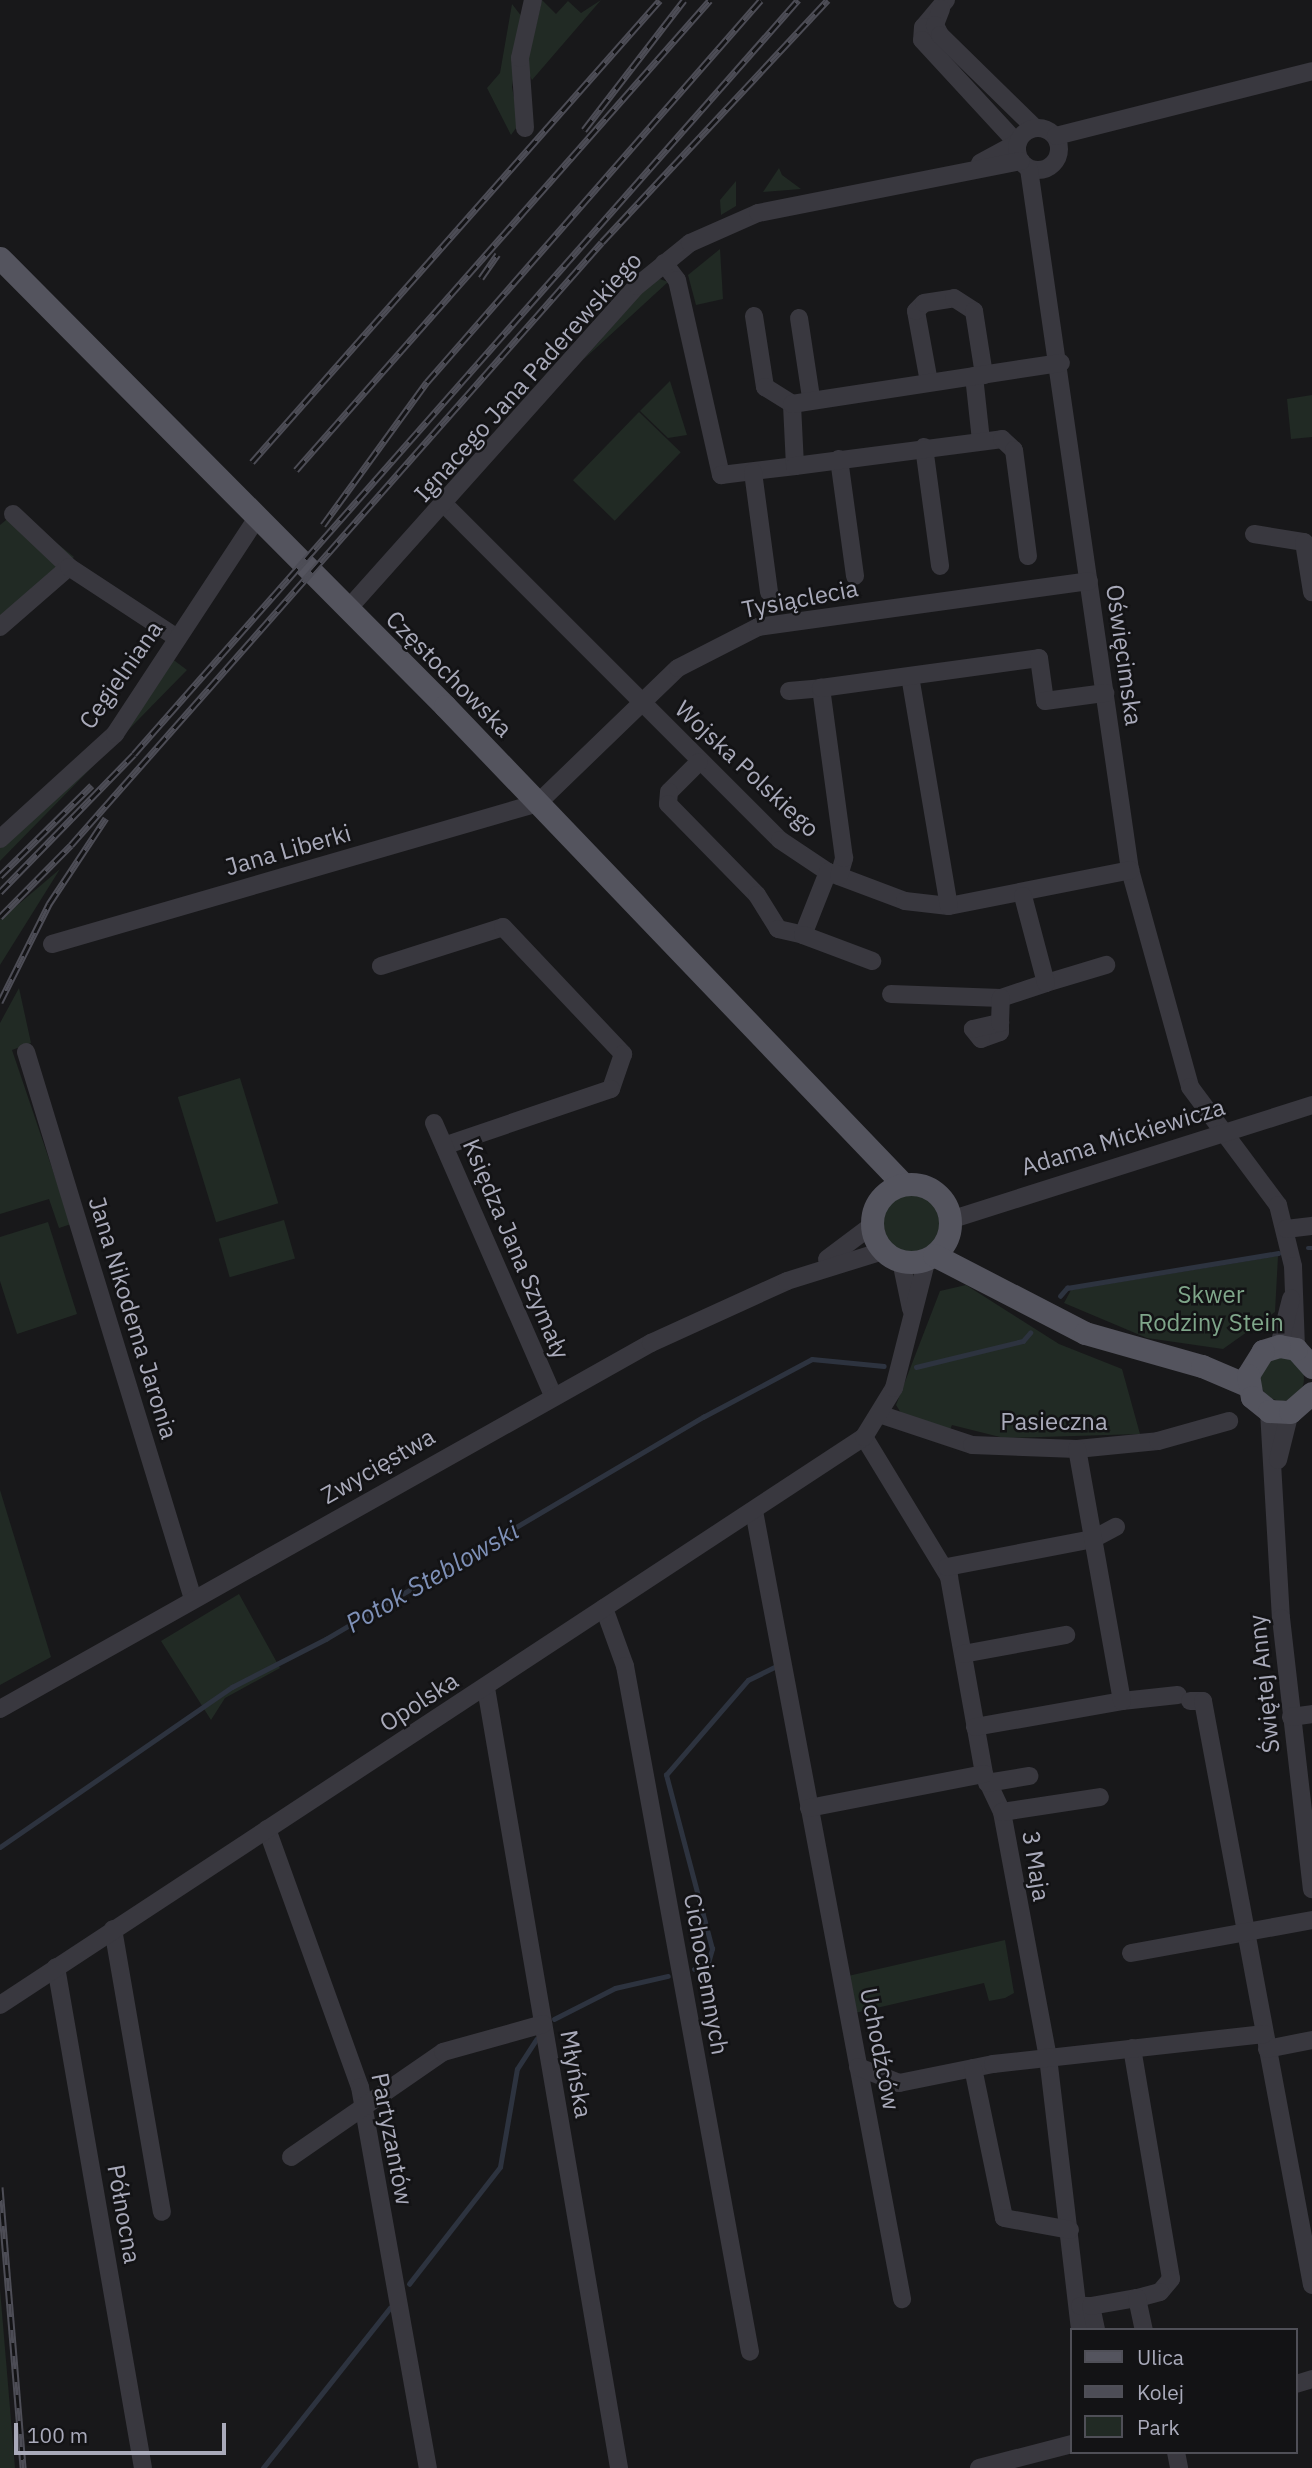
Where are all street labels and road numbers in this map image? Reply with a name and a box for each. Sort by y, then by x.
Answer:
street label: Ignacego Jana Paderewskiego [408,246,648,508]
street label: Tysiąclecia [739,574,861,624]
street label: Oświęcimska [1100,583,1148,727]
street label: Częstochowska [380,605,518,743]
street label: Cegielniana [73,615,169,735]
street label: Wojska Polskiego [669,695,825,843]
street label: Jana Liberki [222,818,354,882]
street label: Adama Mickiewicza [1018,1092,1228,1182]
street label: Księdza Jana Szymały [457,1135,575,1363]
street label: Jana Nikodema Jaronia [82,1193,184,1443]
street label: Pasieczna [1000,1408,1108,1436]
street label: Zwycięstwa [316,1422,440,1510]
street label: Świętej Anny [1242,1613,1286,1755]
street label: Opolska [374,1666,464,1738]
street label: 3 Maja [1016,1829,1056,1903]
street label: Cichociemnych [678,1891,734,2057]
street label: Uchodźców [854,1985,906,2113]
street label: Młyńska [554,2028,598,2120]
street label: Partyzantów [365,2070,419,2208]
street label: Północna [101,2162,147,2266]

